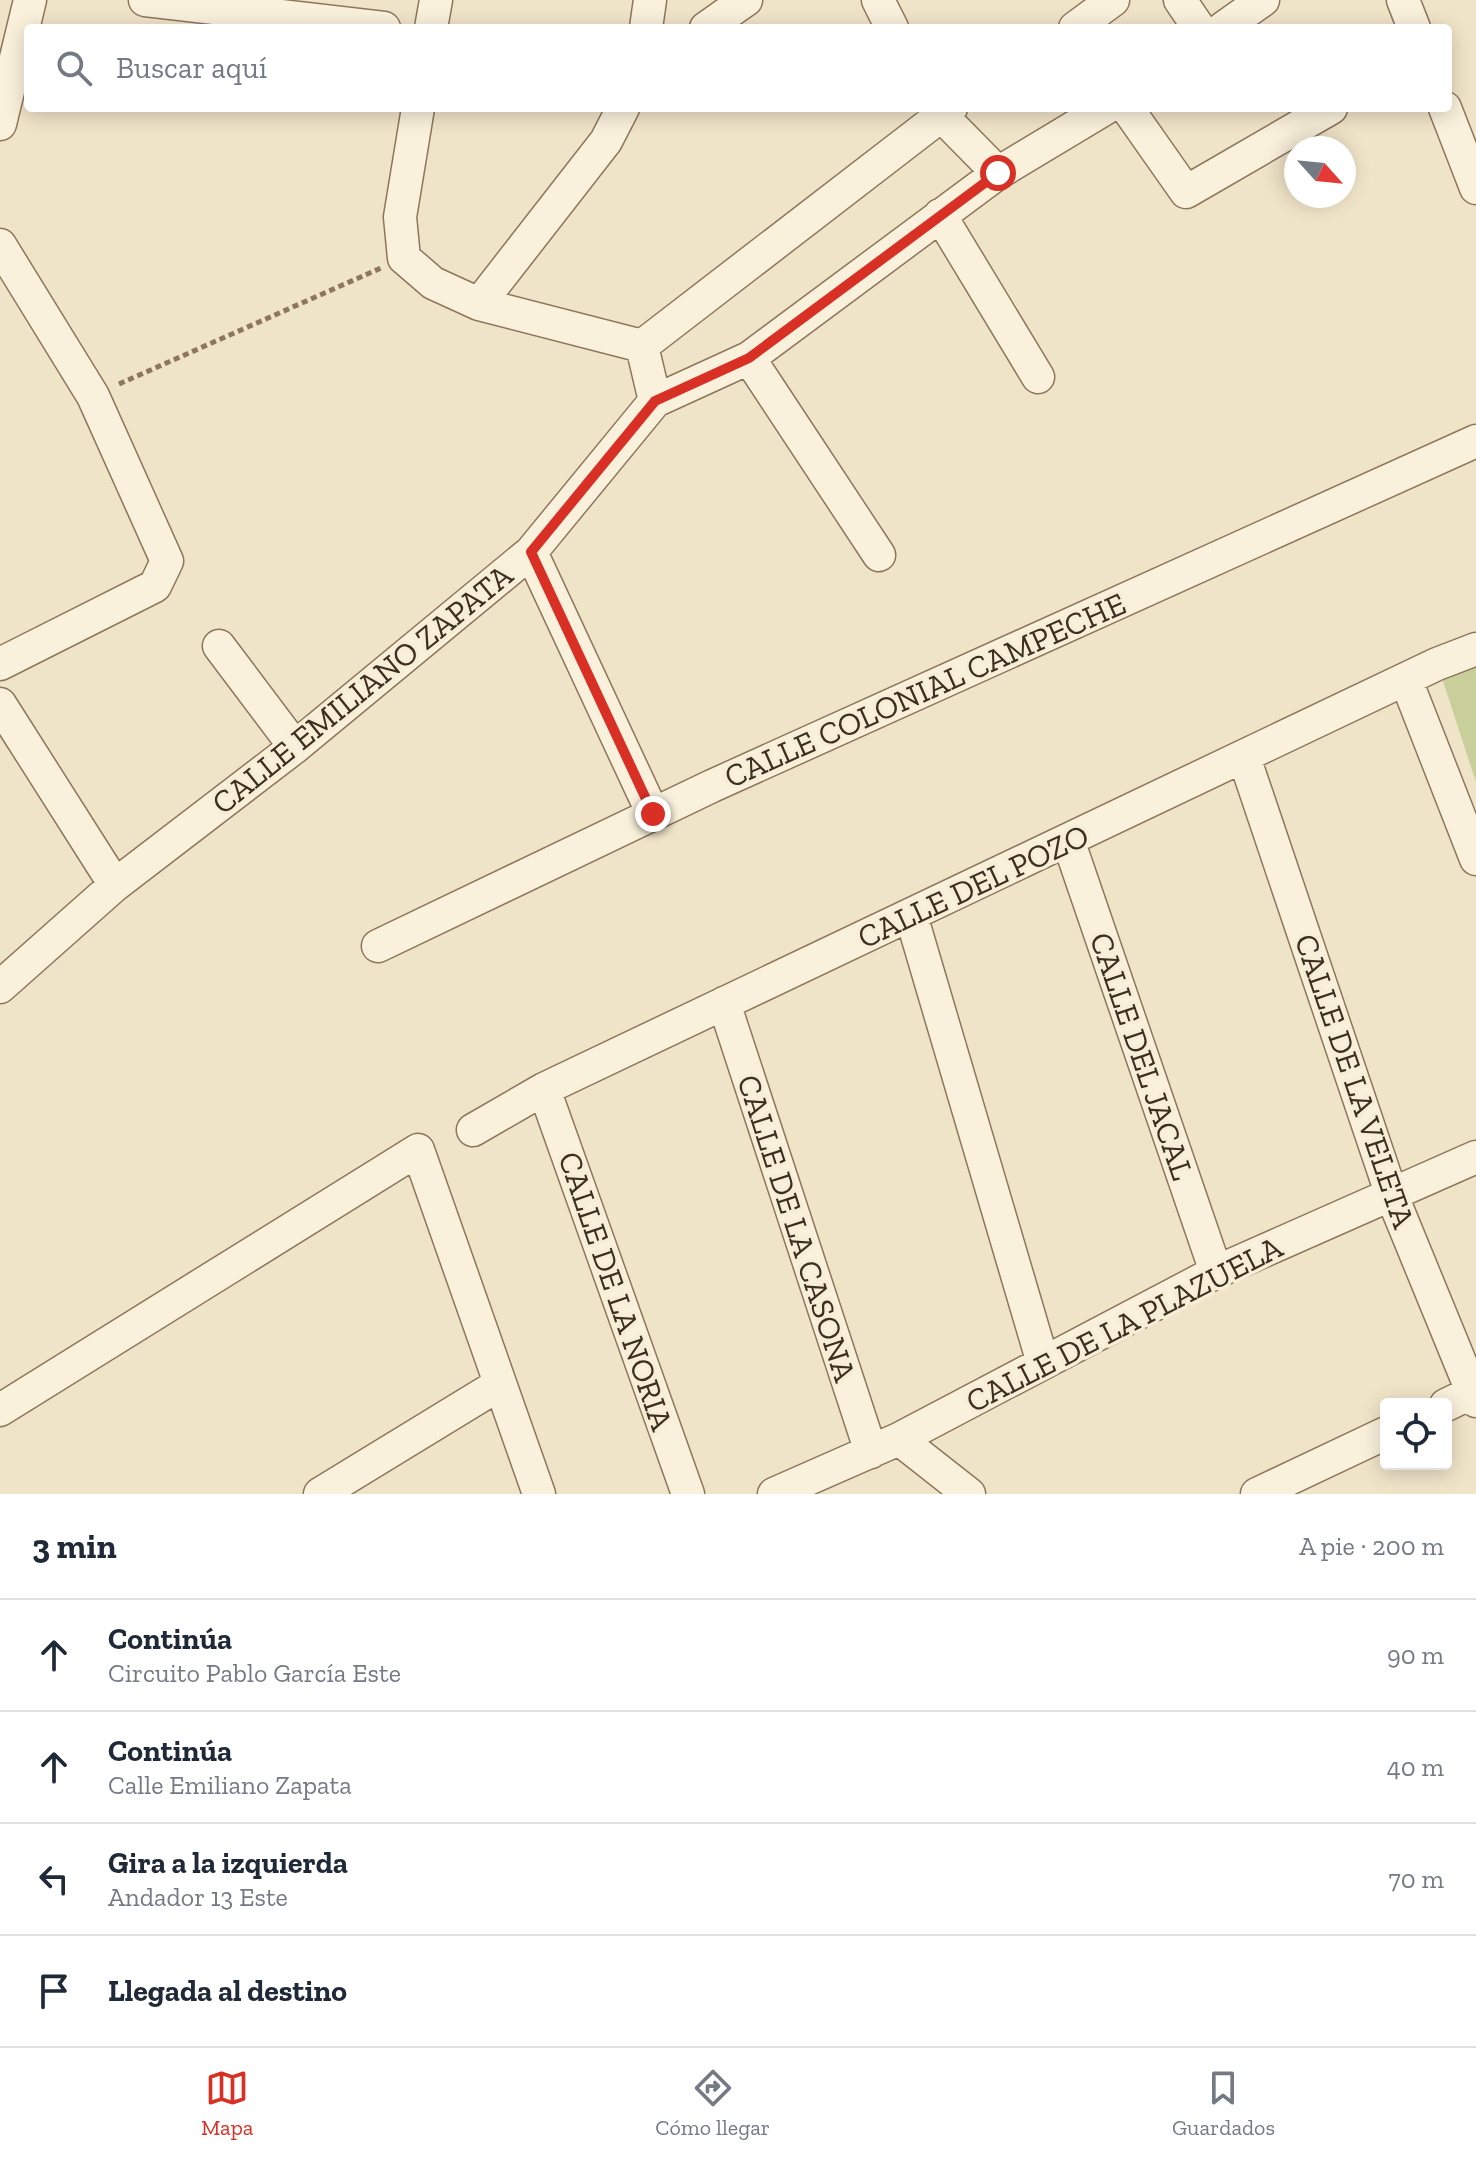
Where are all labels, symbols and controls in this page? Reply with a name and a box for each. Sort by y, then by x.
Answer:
search box [24,24,1452,112]
icon: search [52,46,96,90]
text: Buscar aquí [116,50,267,86]
north arrow [1284,136,1356,208]
route start [980,155,1016,191]
street label: CALLE EMILIANO ZAPATA [204,556,520,822]
street label: CALLE COLONIAL CAMPECHE [719,584,1131,796]
route end [635,796,671,832]
street label: CALLE DEL POZO [851,816,1095,956]
street label: CALLE DEL JACAL [1082,927,1202,1185]
street label: CALLE DE LA VELETA [1287,929,1423,1233]
street label: CALLE DE LA CASONA [729,1070,865,1386]
street label: CALLE DE LA NORIA [551,1147,682,1435]
street label: CALLE DE LA PLAZUELA [960,1228,1289,1420]
map controls [1380,1398,1452,1470]
button: locate [1380,1398,1452,1470]
text: 3 min [32,1526,117,1567]
text: A pie · 200 m [1299,1530,1444,1562]
text: Continúa [108,1621,232,1657]
icon: ahead [32,1633,76,1677]
text: 90 m [1387,1639,1444,1671]
text: Circuito Pablo García Este [108,1657,401,1689]
text: Continúa [108,1733,232,1769]
icon: ahead [32,1745,76,1789]
text: 40 m [1387,1751,1444,1783]
text: Calle Emiliano Zapata [108,1769,352,1801]
text: Gira a la izquierda [108,1845,348,1881]
icon: left [32,1857,76,1901]
text: 70 m [1388,1863,1444,1895]
text: Andador 13 Este [108,1881,288,1913]
icon: arrive [32,1969,76,2013]
text: Llegada al destino [108,1973,347,2009]
tab: Mapa [201,2066,253,2141]
tab: Cómo llegar [655,2066,770,2141]
tab: Guardados [1172,2066,1275,2141]

